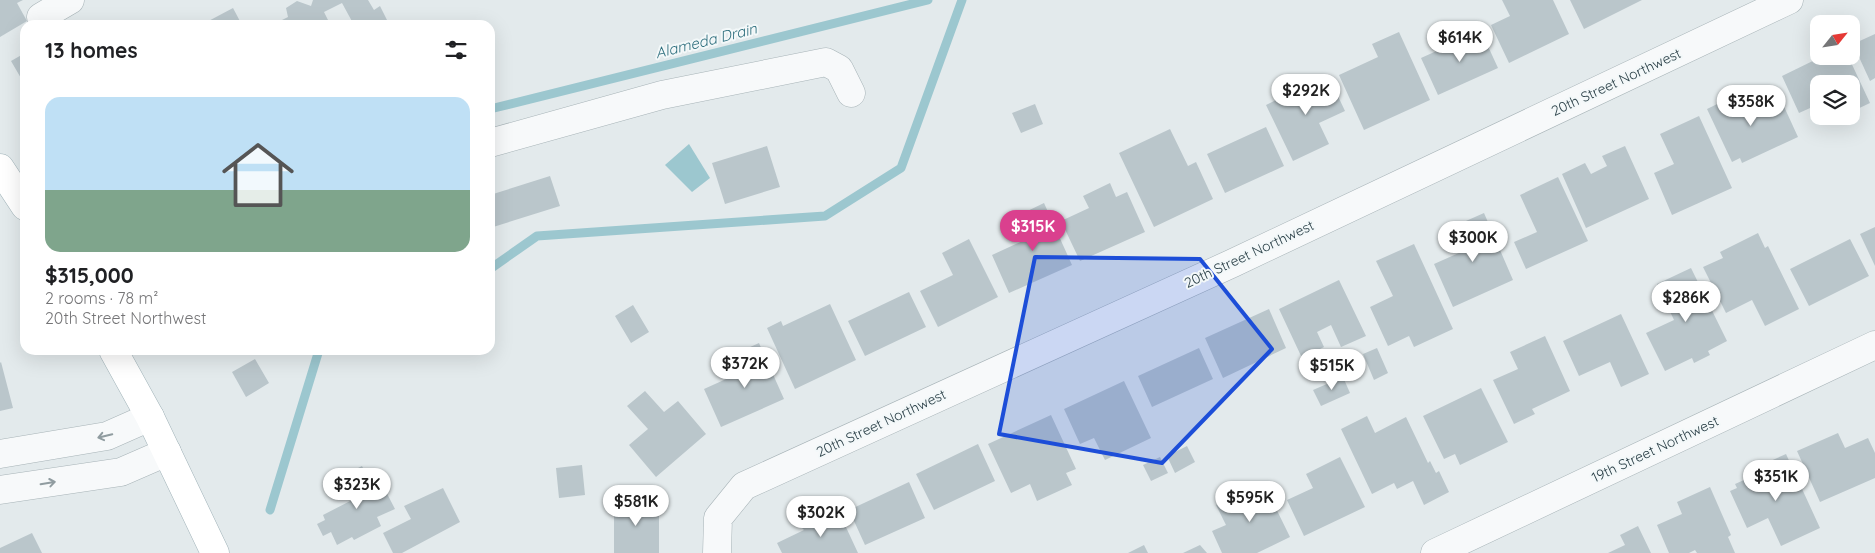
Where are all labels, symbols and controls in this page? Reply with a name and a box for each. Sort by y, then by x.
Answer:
north arrow [1810,15,1860,65]
map controls [1810,15,1860,125]
water label: Alameda Drain [653,19,759,62]
pin: $614K [1425,20,1495,63]
text: $614K [1438,27,1482,47]
icon: filters [442,36,470,64]
text: 13 homes [45,37,138,63]
street label: 20th Street Northwest [1548,44,1684,120]
pin: $292K [1271,74,1341,116]
button: layers [1810,75,1860,125]
text: $292K [1282,80,1330,100]
pin: $358K [1716,84,1786,127]
text: $358K [1728,91,1774,111]
icon: home [213,130,303,220]
pin: $315K [998,210,1068,252]
text: $315K [1011,216,1055,236]
street label: 20th Street Northwest [1181,216,1317,292]
pin: $300K [1438,220,1508,263]
text: $300K [1449,227,1497,247]
text: $315,000 [45,262,134,288]
pin: $286K [1651,280,1721,323]
text: $286K [1663,287,1709,307]
text: 2 rooms · 78 m² [45,288,158,308]
text: 20th Street Northwest [45,308,206,328]
pin: $372K [710,346,780,389]
pin: $515K [1297,348,1367,391]
text: $372K [722,353,768,373]
text: $515K [1310,355,1354,375]
street label: 20th Street Northwest [813,385,949,461]
street label: 19th Street Northwest [1589,412,1722,486]
one-way arrow [97,432,113,441]
pin: $351K [1741,460,1811,502]
text: $351K [1754,466,1798,486]
pin: $323K [322,468,392,510]
text: $323K [334,474,380,494]
one-way arrow [40,478,56,488]
pin: $595K [1215,480,1285,523]
pin: $581K [601,484,671,527]
text: $595K [1226,487,1274,507]
text: $581K [614,491,658,511]
pin: $302K [786,496,856,538]
text: $302K [797,502,845,522]

